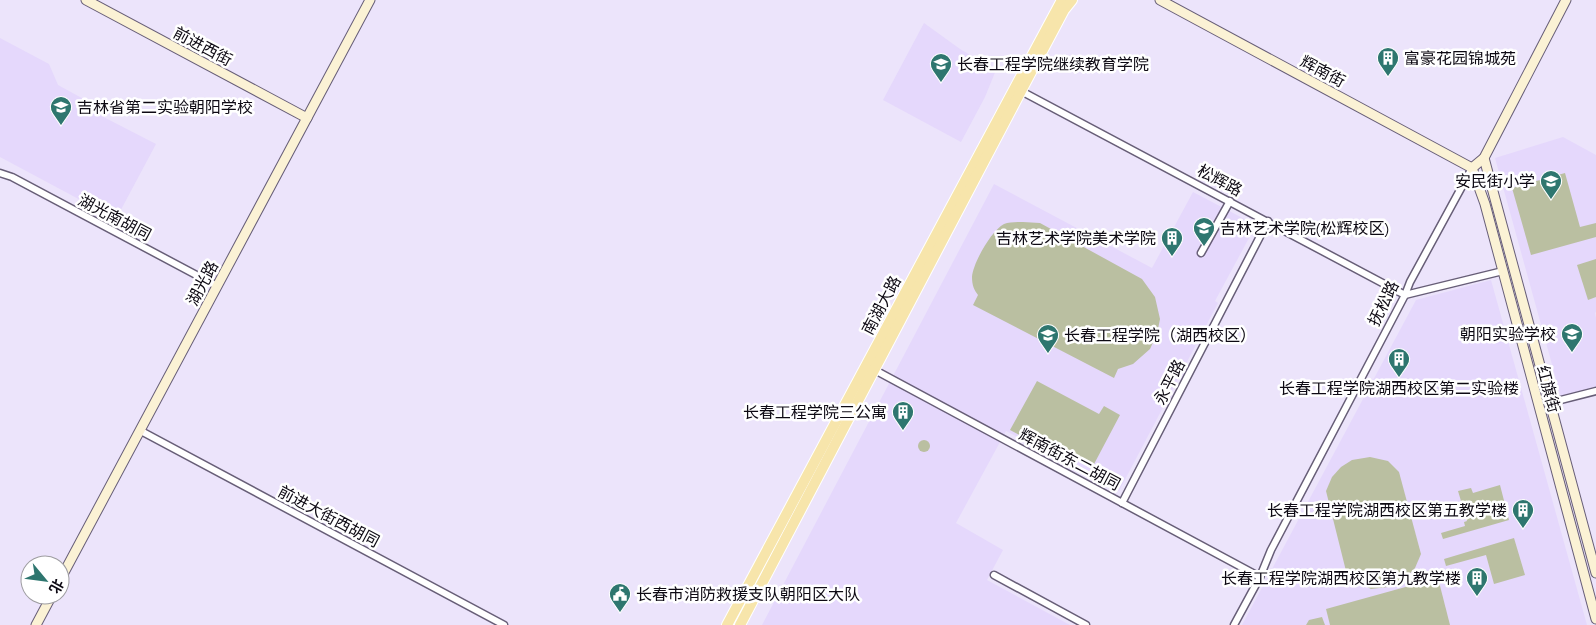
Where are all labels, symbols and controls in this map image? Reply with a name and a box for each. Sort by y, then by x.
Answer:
street label: 前进西街 [170,23,235,70]
building icon: 富豪花园锦城苑 [1376,46,1400,77]
place label: 富豪花园锦城苑 [1404,49,1516,68]
school or university icon: 长春工程学院继续教育学院 [929,52,953,83]
street label: 辉南街 [1297,52,1348,91]
place label: 长春工程学院继续教育学院 [957,55,1149,74]
school or university icon: 吉林省第二实验朝阳学校 [49,95,73,126]
place label: 吉林省第二实验朝阳学校 [77,98,253,117]
street label: 松辉路 [1194,161,1245,200]
school or university icon: 安民街小学 [1539,169,1563,200]
place label: 安民街小学 [1455,172,1535,191]
street label: 湖光南胡同 [75,190,155,245]
school or university icon: 吉林艺术学院(松辉校区) [1192,216,1216,247]
place label: 吉林艺术学院(松辉校区) [1220,219,1389,238]
building icon: 吉林艺术学院美术学院 [1160,226,1184,257]
place label: 吉林艺术学院美术学院 [996,229,1156,248]
street label: 湖光路 [183,258,222,309]
street label: 南湖大路 [858,273,905,338]
street label: 抚松路 [1364,277,1403,329]
school or university icon: 朝阳实验学校 [1560,322,1584,353]
school or university icon: 长春工程学院（湖西校区） [1036,323,1060,354]
place label: 朝阳实验学校 [1460,325,1556,344]
place label: 长春工程学院（湖西校区） [1064,326,1256,345]
building icon: 长春工程学院湖西校区第二实验楼 [1387,347,1411,378]
street label: 永平路 [1150,357,1189,408]
street label: 红旗街 [1533,363,1564,415]
place label: 长春工程学院湖西校区第二实验楼 [1279,379,1519,398]
building icon: 长春工程学院三公寓 [891,400,915,431]
place label: 长春工程学院三公寓 [743,403,887,422]
street label: 辉南街东二胡同 [1016,425,1124,494]
street label: 前进大街西胡同 [275,482,383,551]
building icon: 长春工程学院湖西校区第五教学楼 [1511,498,1535,529]
place label: 长春工程学院湖西校区第五教学楼 [1267,501,1507,520]
north arrow [20,555,70,605]
building icon: 长春工程学院湖西校区第九教学楼 [1465,566,1489,597]
place label: 长春工程学院湖西校区第九教学楼 [1221,569,1461,588]
text: 北 [45,576,67,596]
public building icon: 长春市消防救援支队朝阳区大队 [608,582,632,613]
place label: 长春市消防救援支队朝阳区大队 [636,585,860,604]

